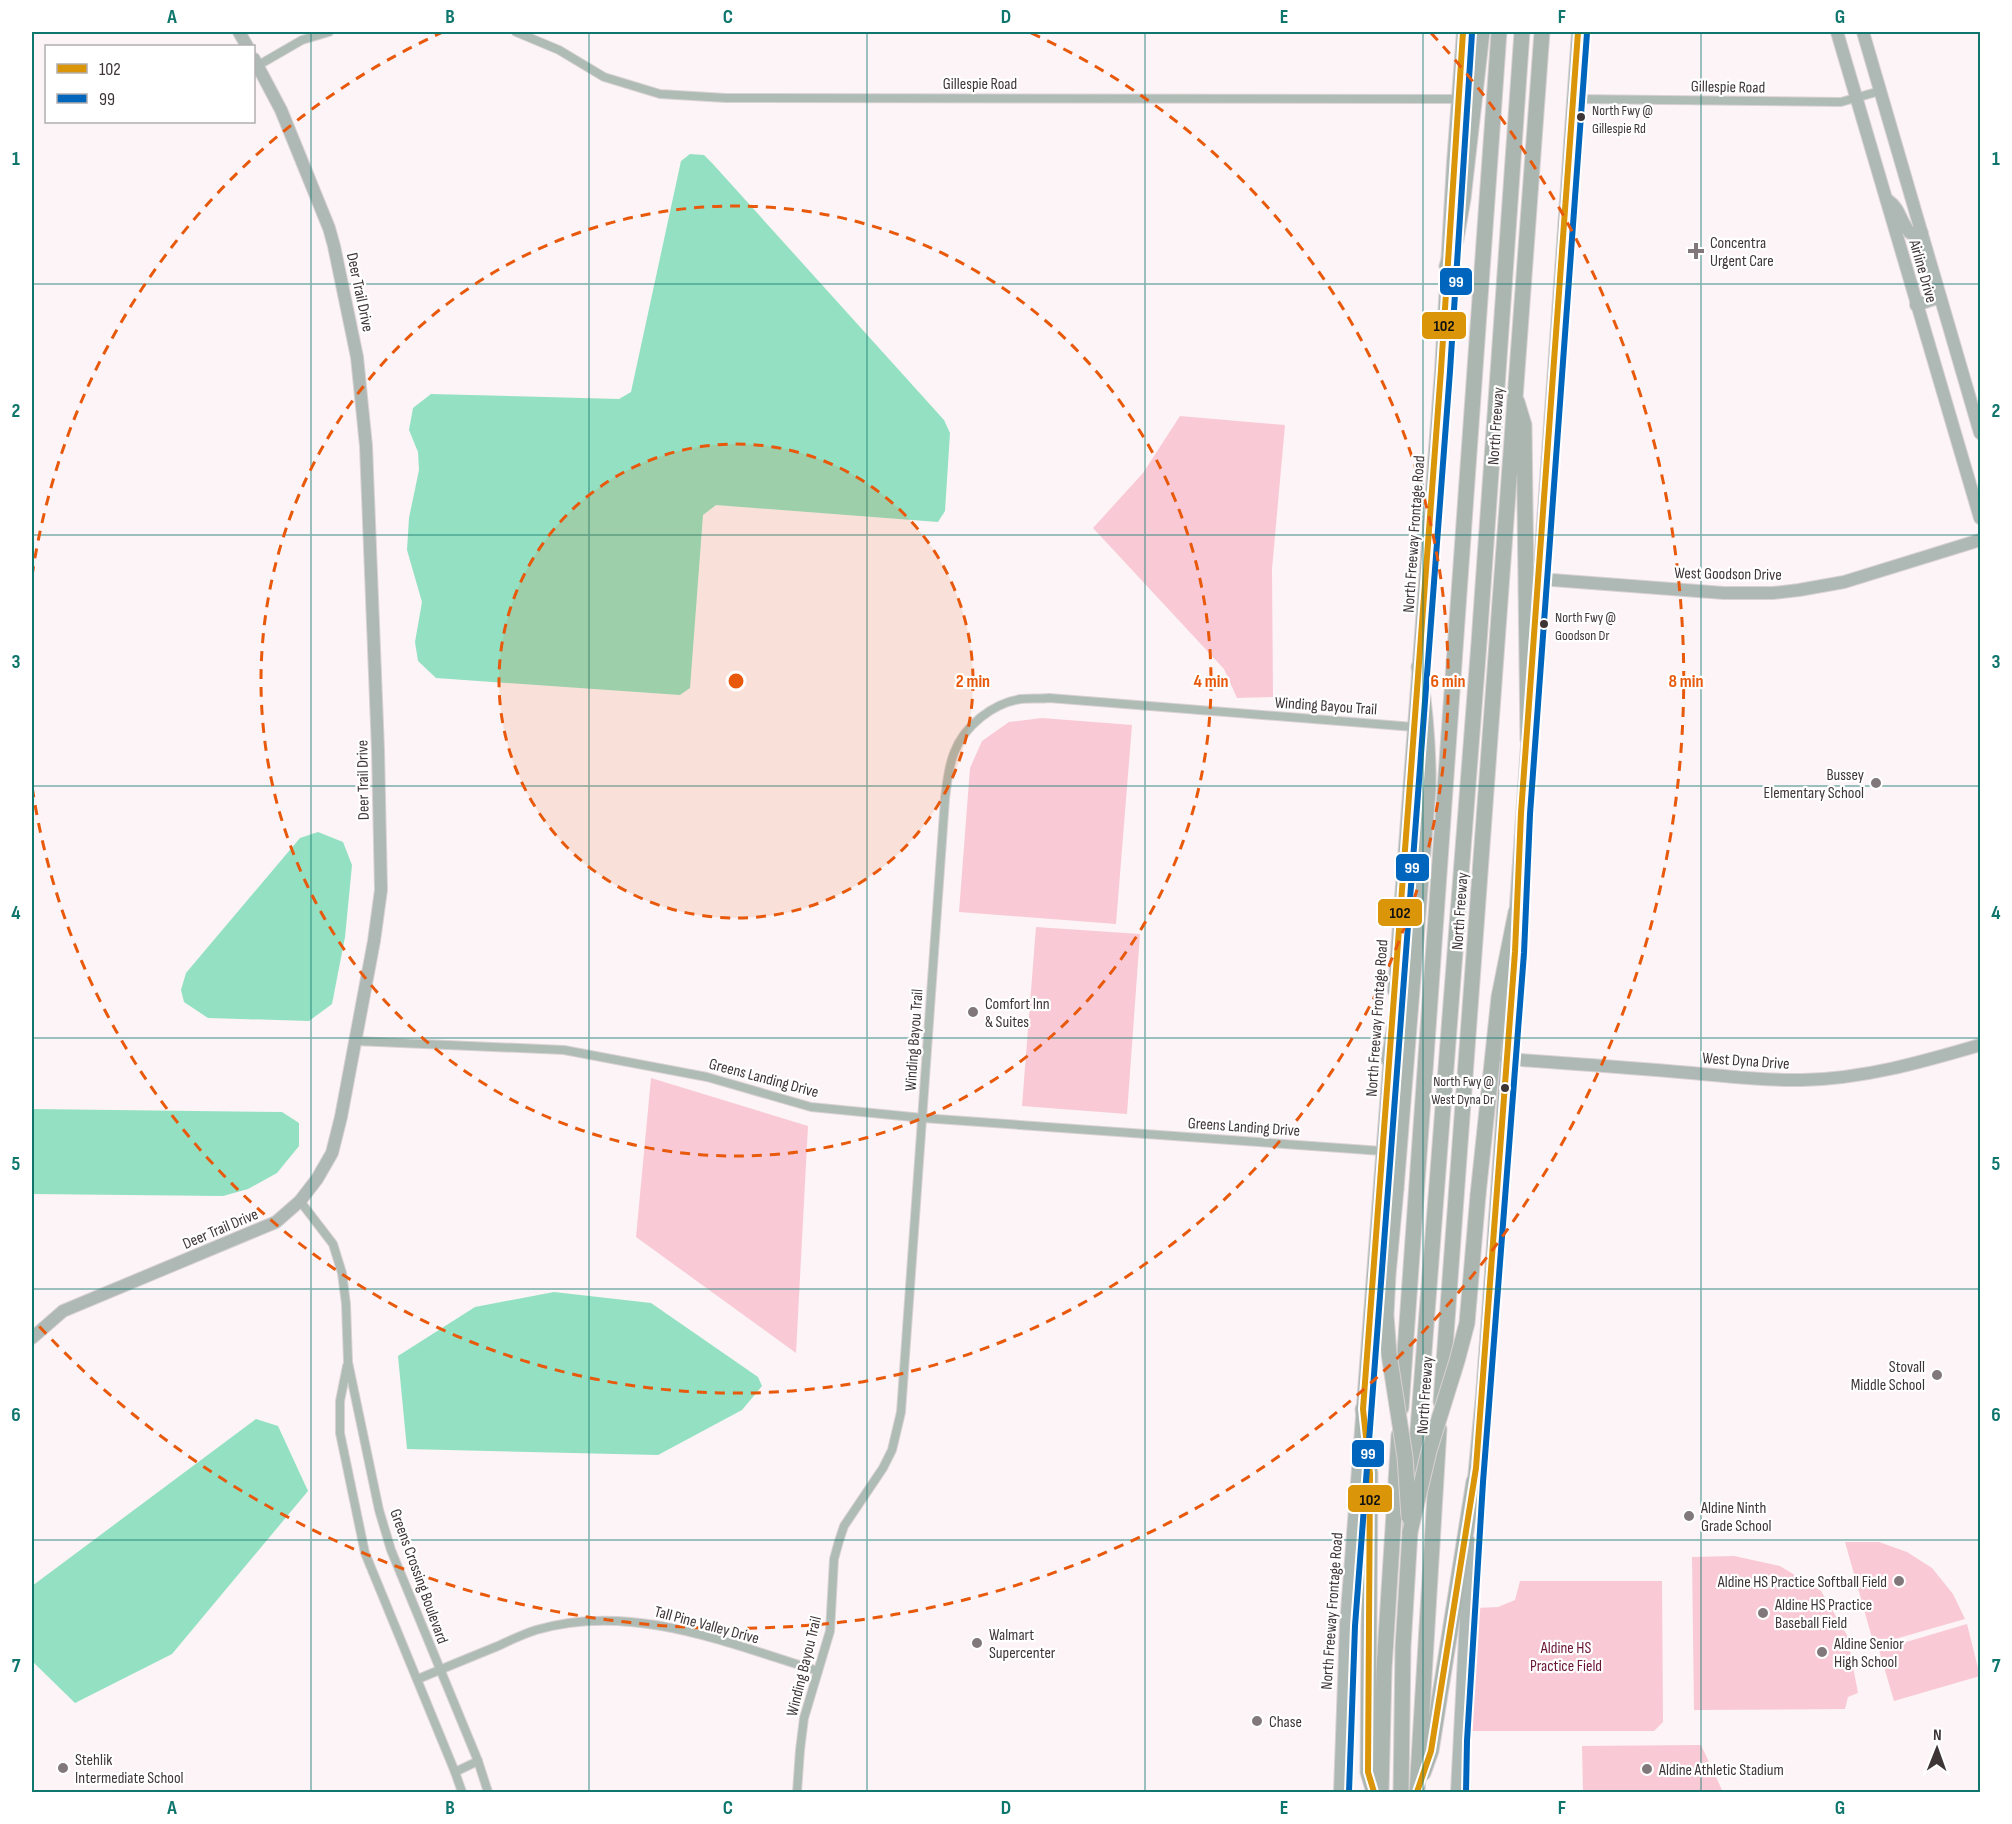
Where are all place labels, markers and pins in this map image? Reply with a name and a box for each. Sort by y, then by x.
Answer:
place label: North Fwy @ Gillespie Rd [1592,102,1653,137]
marker: North Fwy @ Gillespie Rd [1575,111,1587,123]
place label: Concentra Urgent Care [1710,234,1774,271]
marker: Concentra Urgent Care [1687,242,1705,260]
place label: North Fwy @ Goodson Dr [1555,609,1616,644]
marker: North Fwy @ Goodson Dr [1538,618,1550,630]
centre of rings [726,671,746,691]
place label: Bussey Elementary School [1764,766,1864,803]
marker: Bussey Elementary School [1869,776,1883,790]
place label: Comfort Inn & Suites [985,995,1050,1032]
marker: Comfort Inn & Suites [966,1005,980,1019]
place label: North Fwy @ West Dyna Dr [1431,1073,1494,1108]
marker: North Fwy @ West Dyna Dr [1499,1082,1511,1094]
place label: Stovall Middle School [1851,1358,1925,1395]
marker: Stovall Middle School [1930,1368,1944,1382]
place label: Aldine Ninth Grade School [1700,1499,1772,1536]
marker: Aldine Ninth Grade School [1682,1509,1696,1523]
place label: Aldine HS Practice Softball Field [1717,1573,1887,1592]
marker: Aldine HS Practice Softball Field [1892,1574,1906,1588]
place label: Aldine HS Practice Baseball Field [1774,1596,1872,1633]
marker: Aldine HS Practice Baseball Field [1756,1606,1770,1620]
place label: Walmart Supercenter [989,1626,1056,1663]
place label: Aldine Senior High School [1833,1635,1904,1672]
marker: Walmart Supercenter [970,1636,984,1650]
marker: Aldine Senior High School [1815,1645,1829,1659]
place label: Chase [1269,1713,1302,1732]
marker: Chase [1250,1714,1264,1728]
place label: Stehlik Intermediate School [75,1751,184,1788]
marker: Stehlik Intermediate School [56,1761,70,1775]
place label: Aldine Athletic Stadium [1658,1761,1784,1780]
marker: Aldine Athletic Stadium [1640,1762,1654,1776]

